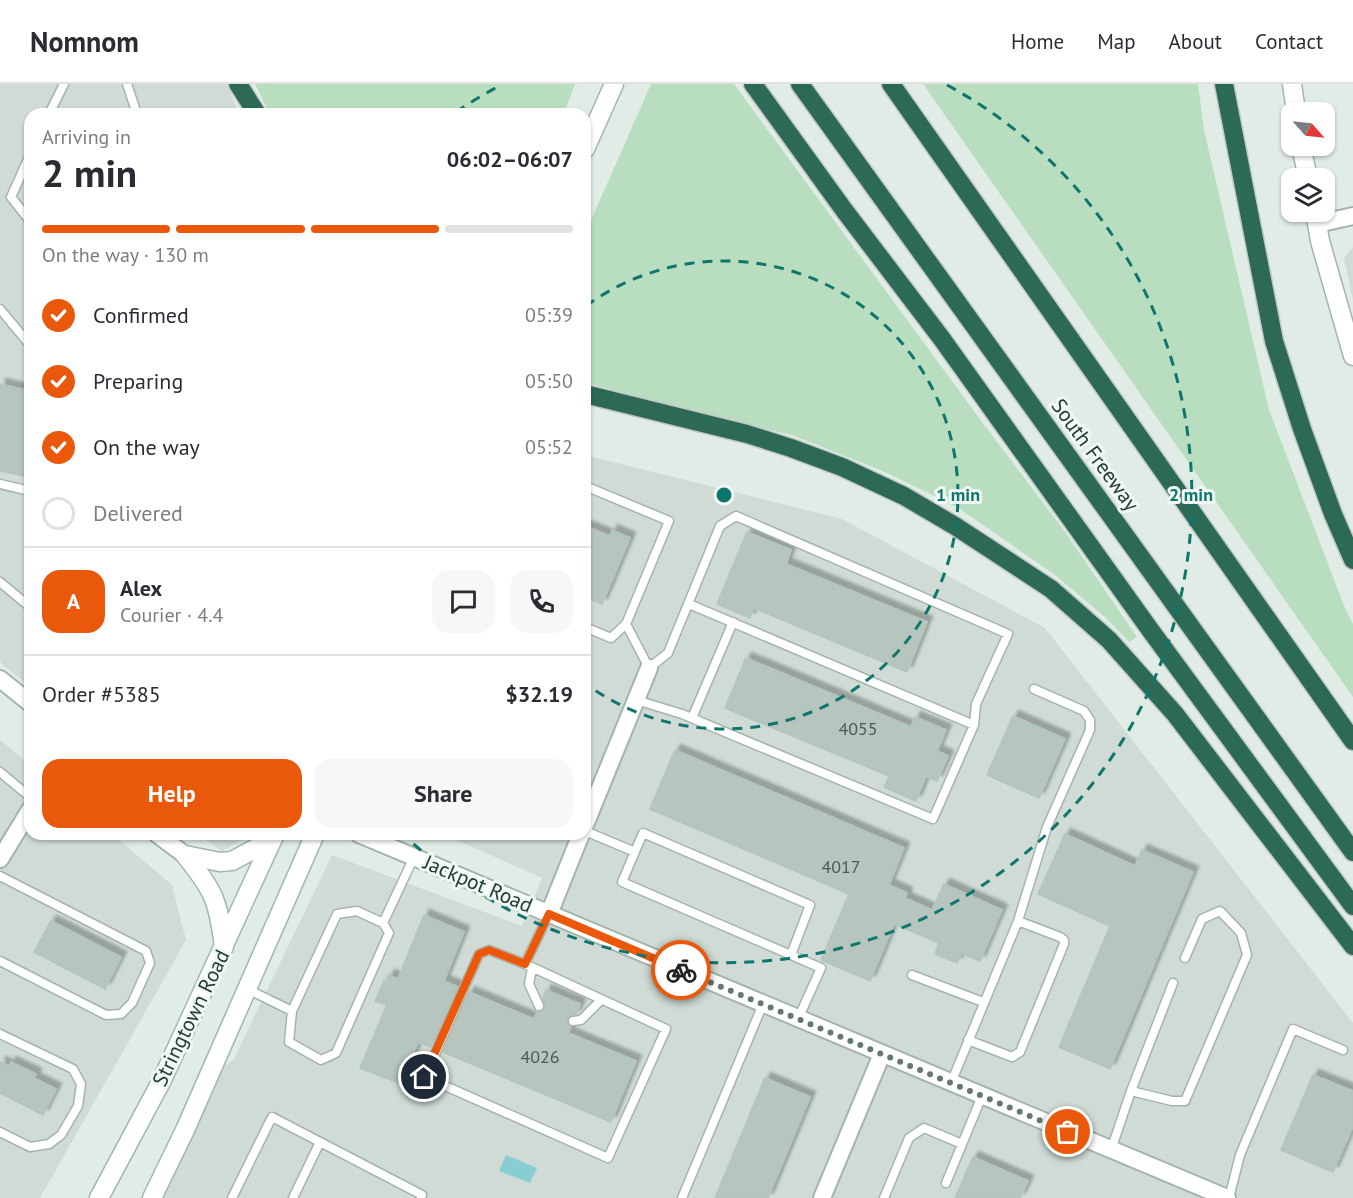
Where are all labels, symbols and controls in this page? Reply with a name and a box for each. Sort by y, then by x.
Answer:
text: Nomnom [30,23,139,60]
text: Home [1011,28,1064,55]
text: Map [1097,28,1136,55]
text: About [1169,28,1222,55]
text: Contact [1255,28,1323,55]
north arrow [1281,102,1335,156]
map controls [1281,102,1335,222]
text: Arriving in [42,124,131,150]
text: 06:02–06:07 [447,145,573,173]
text: 2 min [42,147,137,198]
button: layers [1281,168,1335,222]
text: On the way · 130 m [42,242,209,268]
icon: check [42,299,75,332]
text: Confirmed [93,301,189,329]
text: 05:39 [525,302,573,328]
icon: check [42,365,75,398]
text: Preparing [93,367,183,395]
text: 05:50 [525,368,573,394]
street label: South Freeway [1046,393,1145,516]
icon: check [42,431,75,464]
text: On the way [93,433,200,461]
text: 05:52 [525,434,573,460]
text: 1 min [936,483,980,506]
text: 2 min [1169,483,1213,506]
centre of rings [714,485,734,505]
text: Delivered [93,499,183,527]
button: chat [432,570,495,633]
button: phone [510,570,573,633]
text: Alex [120,574,162,602]
text: A [67,587,80,615]
text: Courier · 4.4 [120,602,223,628]
text: Order #5385 [42,680,161,708]
text: $32.19 [505,680,573,708]
house number: 4055 [838,717,878,740]
button: Help [42,759,302,828]
button: Share [314,759,573,828]
street label: Jackpot Road [419,848,537,919]
house number: 4017 [821,855,861,878]
courier [651,940,711,1000]
street label: Stringtown Road [146,945,235,1091]
icon: bike [665,954,698,987]
house number: 4026 [520,1045,560,1068]
pin [398,1051,449,1102]
icon: home [407,1060,440,1093]
pin [1042,1106,1093,1157]
icon: bag [1051,1115,1084,1148]

